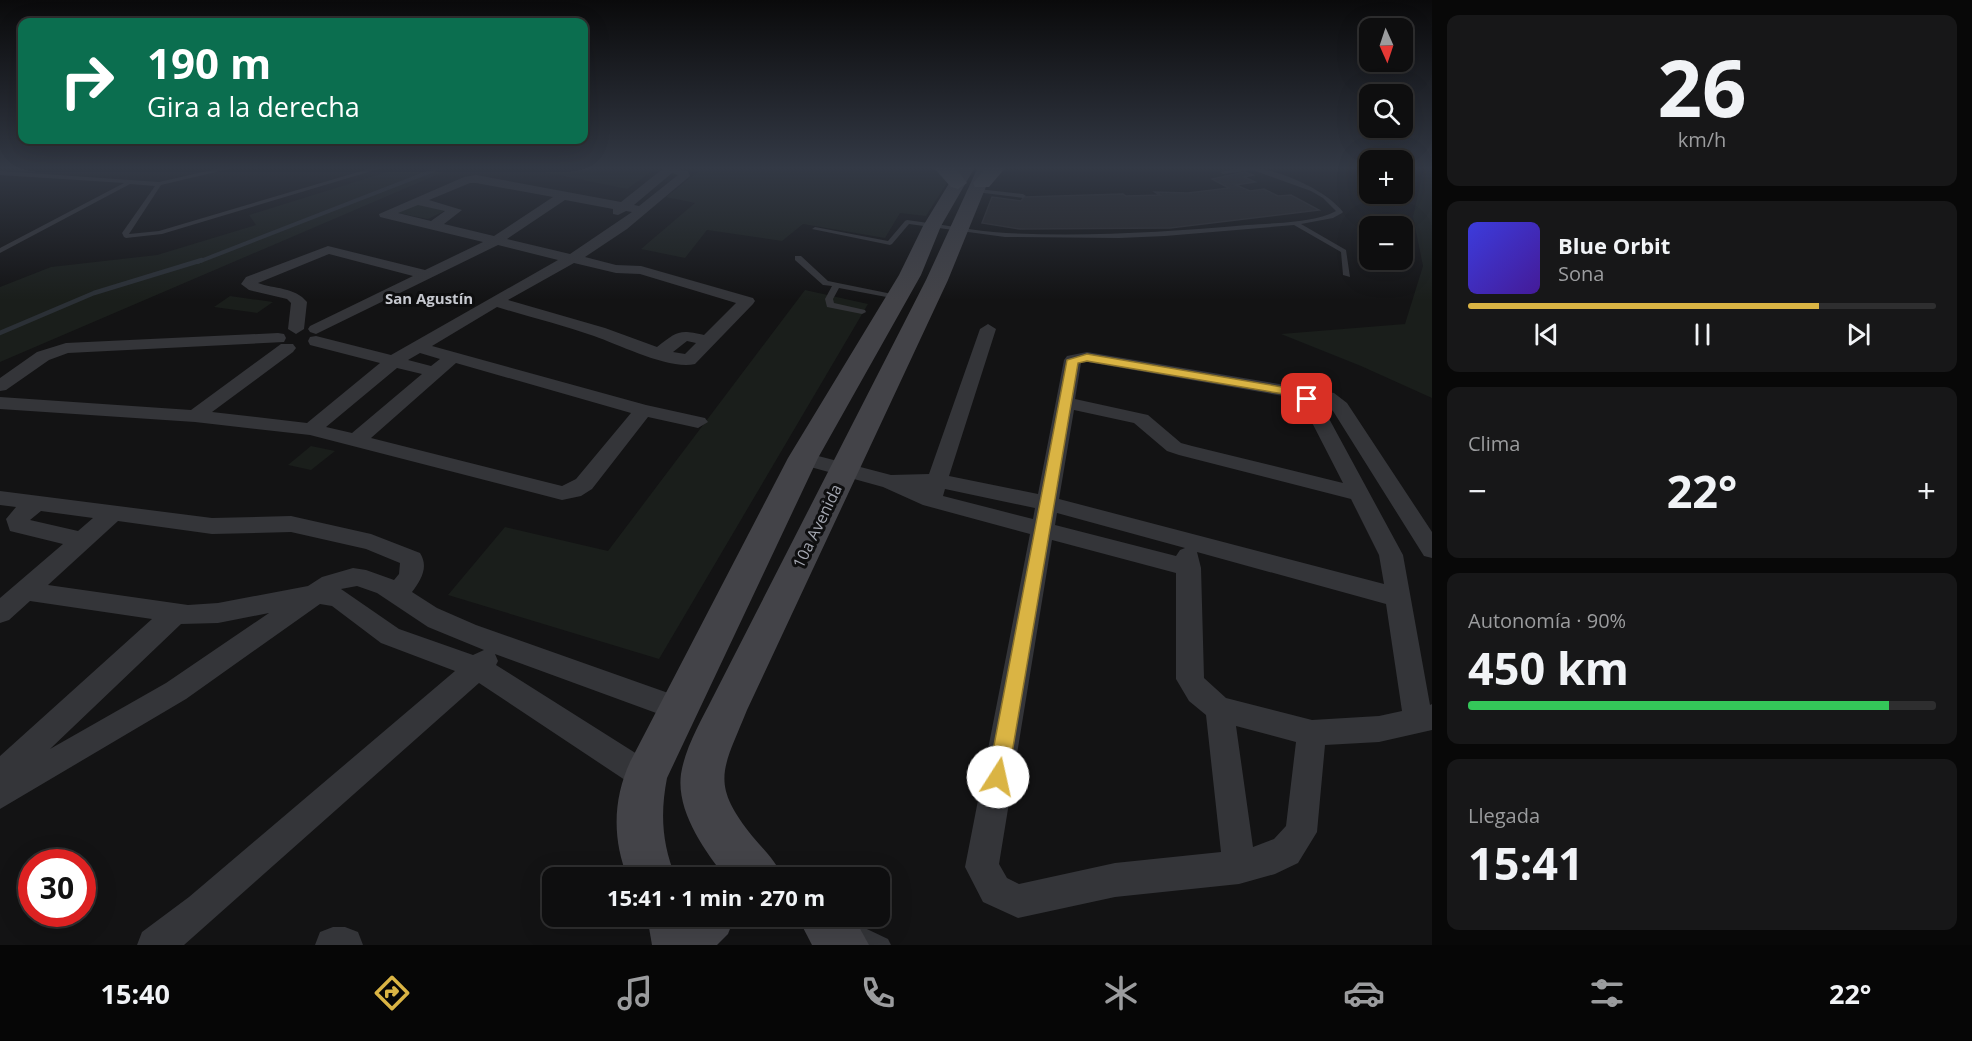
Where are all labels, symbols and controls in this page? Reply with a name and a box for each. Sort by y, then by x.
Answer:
north arrow [1359,18,1413,72]
map controls [1359,18,1413,270]
text: 190 m [147,34,271,91]
text: 26 [1657,34,1747,140]
icon: right [48,42,126,120]
button: search [1359,84,1413,138]
text: Gira a la derecha [147,88,360,125]
text: km/h [1678,126,1726,153]
button: + [1359,150,1413,204]
button: − [1359,216,1413,270]
text: Blue Orbit [1558,230,1670,260]
text: Sona [1558,260,1604,287]
district label: San Agustín [385,288,473,308]
icon: previous [1530,318,1563,351]
icon: pause [1686,318,1719,351]
icon: next [1842,318,1875,351]
pin [1281,373,1332,424]
icon: arrive [1290,382,1323,415]
text: Clima [1468,430,1520,457]
text: 22° [1667,460,1737,521]
text: − [1468,468,1487,513]
text: + [1917,468,1936,513]
street label: 10a Avenida [787,480,847,572]
text: Autonomía · 90% [1468,607,1626,634]
text: 450 km [1468,637,1629,698]
position arrow [966,745,1030,809]
text: Llegada [1468,802,1540,829]
text: 15:41 [1468,832,1584,893]
speed limit sign: 30 [18,849,96,927]
text: 15:41 · 1 min · 270 m [607,882,825,912]
icon: directions [371,972,413,1014]
icon: music [614,972,656,1014]
icon: phone [857,972,899,1014]
icon: climate [1100,972,1142,1014]
icon: car [1343,972,1385,1014]
icon: filters [1586,972,1628,1014]
text: 15:40 [101,975,170,1012]
text: 22° [1829,975,1871,1012]

